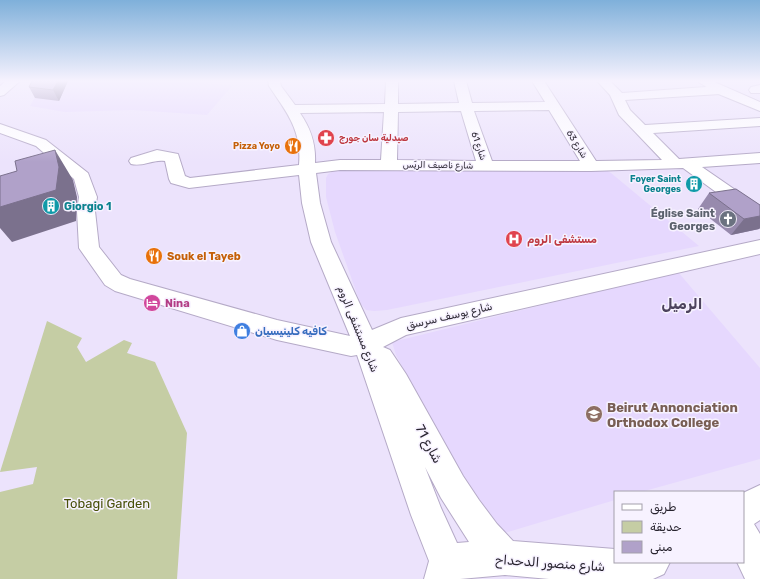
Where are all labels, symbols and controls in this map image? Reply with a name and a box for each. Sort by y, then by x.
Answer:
pharmacy icon: صيدلية سان جورج [316,128,336,148]
street label: شارع 63 [564,128,589,160]
street label: شارع 61 [469,130,489,162]
place label: صيدلية سان جورج [339,133,408,144]
restaurant icon: Pizza Yoyo [283,136,303,156]
place label: Pizza Yoyo [233,141,280,151]
street label: شارع ناصيف الريّس [403,159,473,172]
place label: Foyer Saint Georges [630,174,681,195]
building icon: Foyer Saint Georges [684,174,704,194]
building icon: Giorgio 1 [41,196,61,216]
place label: Giorgio 1 [64,200,111,213]
place label: Église Saint Georges [651,207,715,233]
church icon: Église Saint Georges [718,209,738,229]
hospital icon: مستشفى الروم [504,229,524,249]
place label: مستشفى الروم [527,233,597,247]
restaurant icon: Souk el Tayeb [144,246,164,266]
place label: Souk el Tayeb [167,250,241,263]
street label: شارع مستشفى الروم [333,284,381,375]
hotel icon: Nina [142,293,162,313]
district label: الرميل [662,295,702,313]
place label: Nina [165,297,190,310]
street label: شارع يوسف سرسق [404,300,494,334]
shop icon: كافيه كلينيسيان [232,321,252,341]
place label: كافيه كلينيسيان [255,325,327,338]
place label: Beirut Annonciation Orthodox College [607,400,738,430]
school or university icon: Beirut Annonciation Orthodox College [584,404,604,424]
street label: شارع 71 [411,422,445,467]
legend [614,491,744,563]
park label: Tobagi Garden [64,496,150,512]
text: طريق [650,500,676,515]
text: حديقة [650,520,682,534]
text: مبنى [650,540,673,555]
street label: شارع منصور الدحداح [494,552,606,576]

